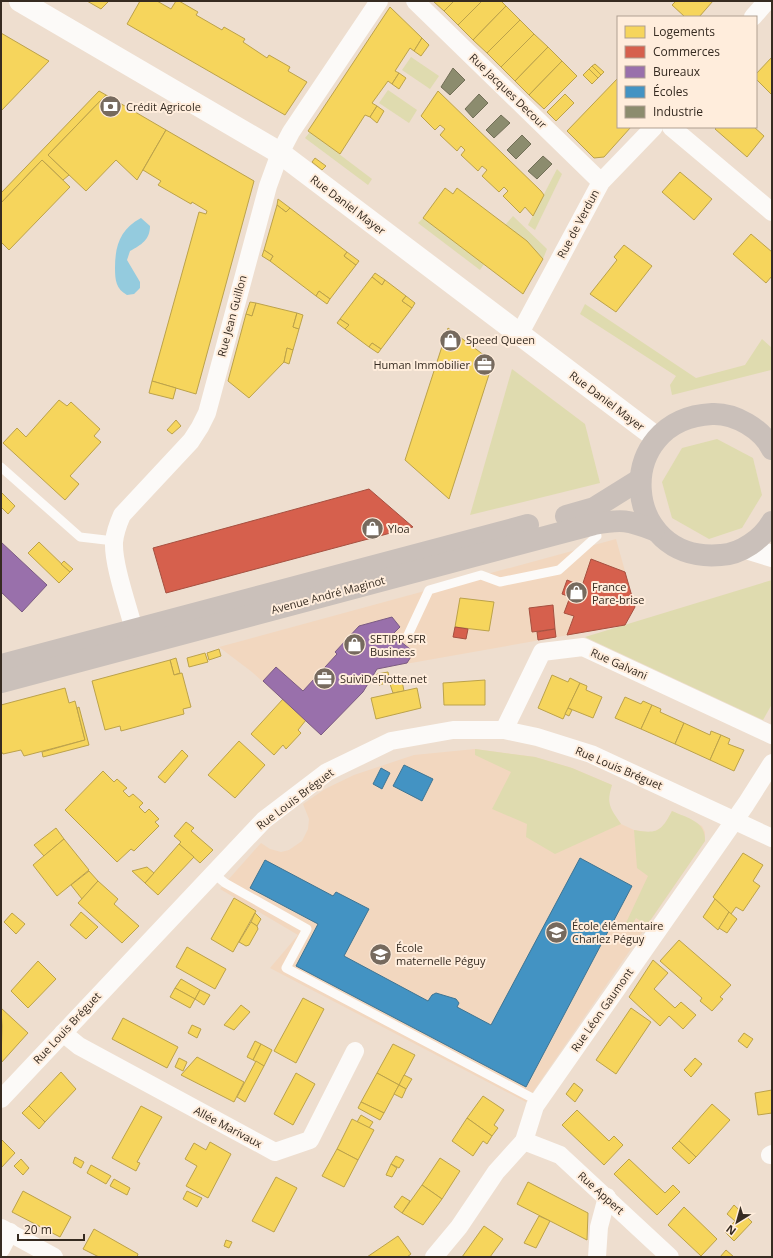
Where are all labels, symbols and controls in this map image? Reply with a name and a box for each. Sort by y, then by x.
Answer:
legend [617,16,757,128]
text: Logements [653,23,715,40]
text: Commerces [653,43,720,60]
street label: Rue Jacques Decour [466,50,551,132]
text: Bureaux [653,63,701,80]
text: Écoles [653,83,688,100]
bank icon: Crédit Agricole [97,94,123,120]
place label: Crédit Agricole [126,99,201,114]
text: Industrie [653,103,703,120]
street label: Rue Daniel Mayer [308,171,389,238]
street label: Rue de Verdun [553,187,602,261]
street label: Rue Jean Guillon [213,273,250,358]
shop icon: Speed Queen [438,327,464,353]
place label: Speed Queen [466,332,535,347]
office icon: Human Immobilier [472,352,498,378]
place label: Human Immobilier [373,357,471,372]
street label: Rue Daniel Mayer [567,367,648,434]
shop icon: Yloa [360,516,386,542]
place label: Yloa [388,521,410,536]
street label: Avenue André Maginot [269,572,386,617]
place label: France Pare-brise [592,579,644,607]
shop icon: France Pare-brise [564,580,590,606]
place label: SETIPP SFR Business [370,631,426,659]
shop icon: SETIPP SFR Business [341,632,367,658]
street label: Rue Galvani [588,644,650,683]
office icon: SuiviDeFlotte.net [311,666,337,692]
place label: SuiviDeFlotte.net [340,671,427,686]
street label: Rue Louis Bréguet [573,742,665,793]
street label: Rue Louis Bréguet [253,765,336,833]
place label: École élémentaire Charlez Péguy [572,918,664,946]
school or university icon: École élémentaire Charlez Péguy [544,919,570,945]
place label: École maternelle Péguy [396,940,486,968]
school or university icon: École maternelle Péguy [367,941,393,967]
street label: Rue Léon Gaumont [567,965,636,1055]
street label: Rue Louis Bréguet [29,988,104,1067]
street label: Allée Marivaux [192,1102,265,1151]
street label: Rue Appert [575,1168,628,1218]
north arrow [717,1202,757,1242]
scale bar [18,1216,84,1242]
text: 20 m [24,1221,52,1238]
text: N [723,1222,739,1239]

